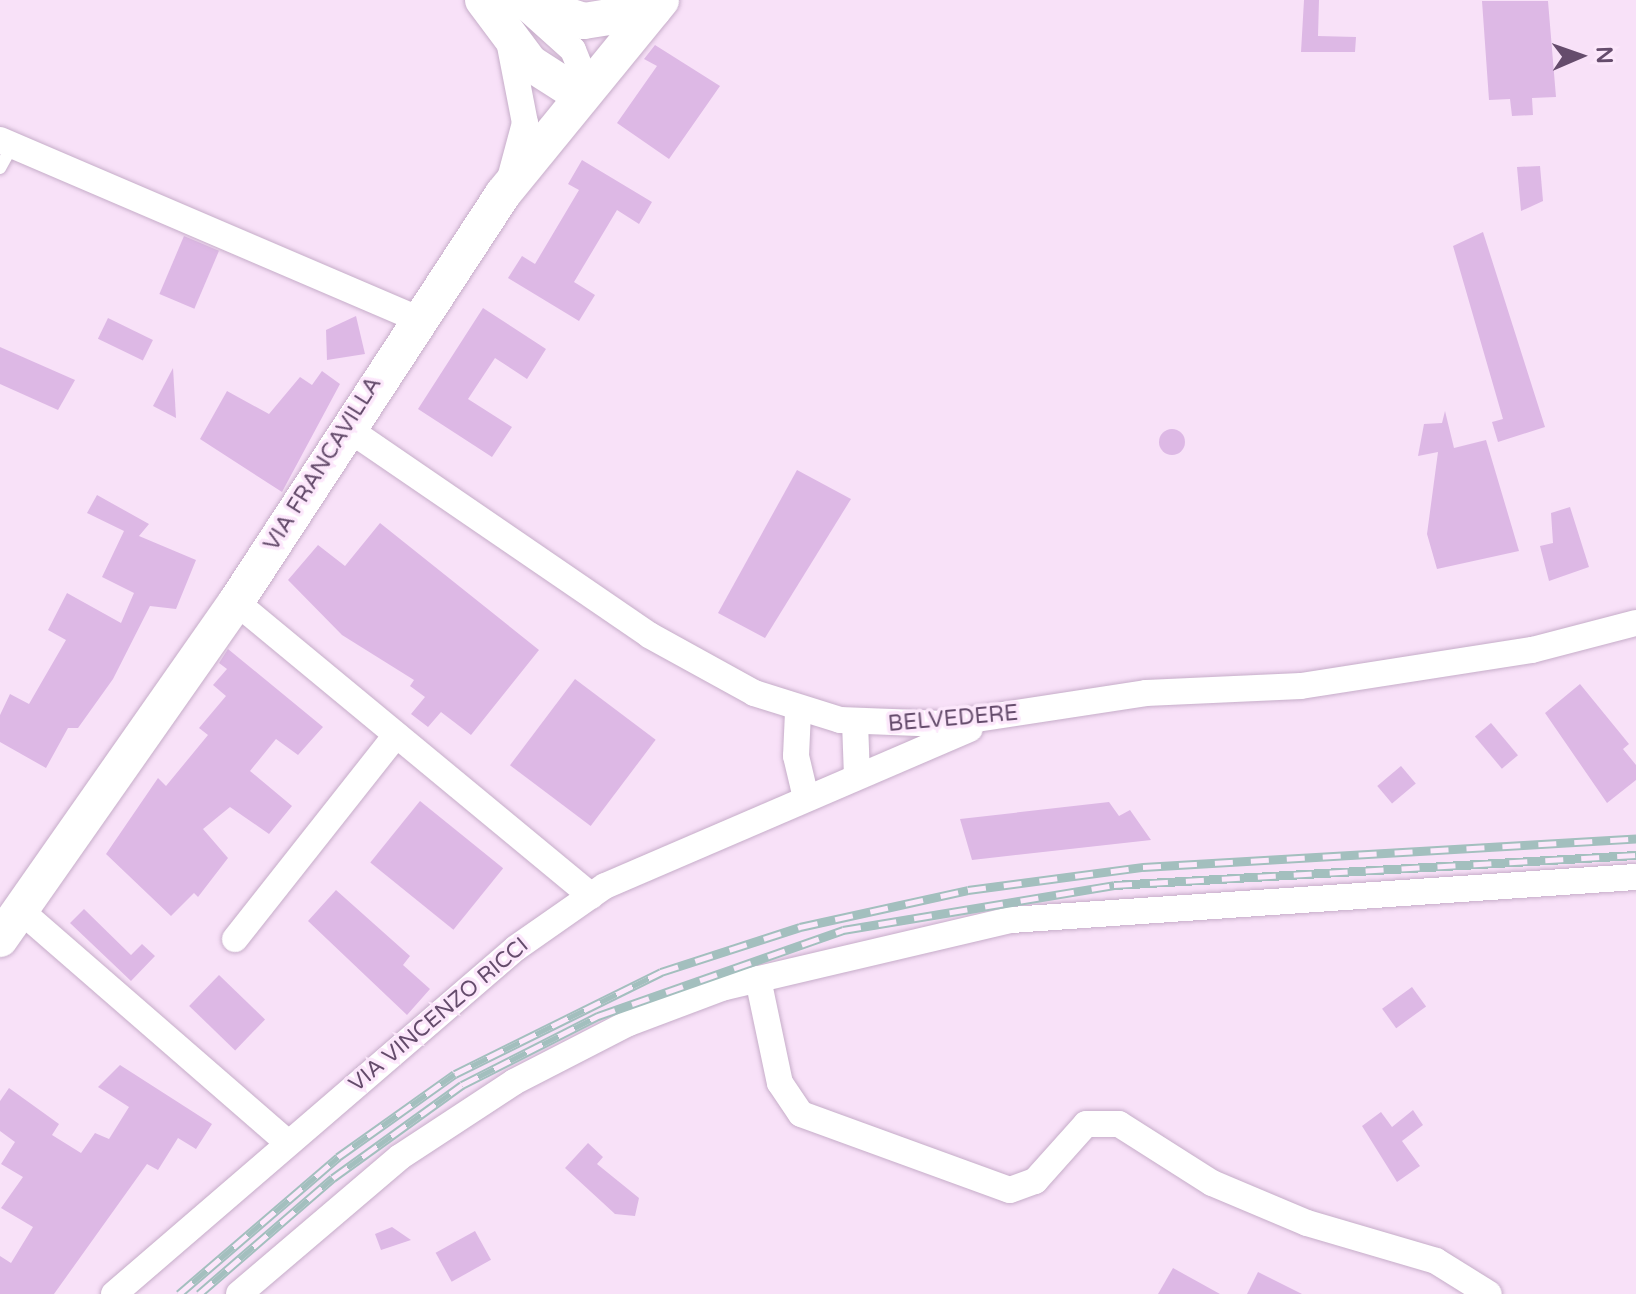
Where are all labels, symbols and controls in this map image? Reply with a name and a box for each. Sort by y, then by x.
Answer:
north arrow [1540,16,1620,96]
text: N [1591,46,1617,64]
street label: VIA FRANCAVILLA [259,372,387,556]
street label: BELVEDERE [887,700,1019,738]
street label: VIA VINCENZO RICCI [344,932,534,1098]

